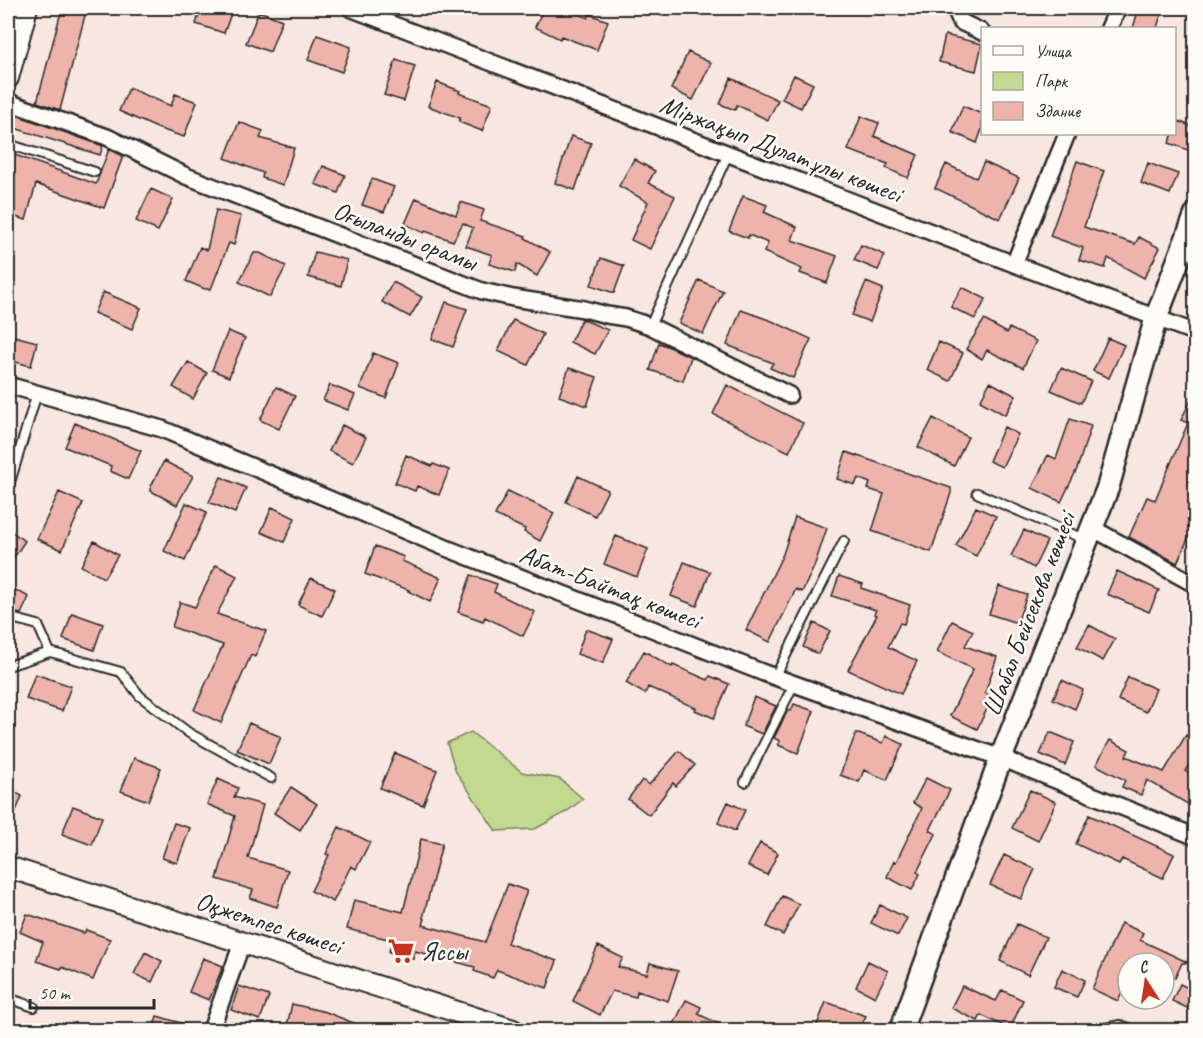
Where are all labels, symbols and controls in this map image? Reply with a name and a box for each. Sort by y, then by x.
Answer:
legend [981,27,1176,135]
text: Улица [1035,40,1072,62]
text: Парк [1035,70,1069,92]
street label: Міржақып Дулатұлы көшесі [655,88,910,211]
text: Здание [1035,100,1081,122]
street label: Оғыланды орамы [329,194,484,279]
street label: Шабал Бейсекова көшесі [975,505,1084,721]
street label: Абат-Байтақ көшесі [515,537,708,638]
street label: Оқжетпес көшесі [192,884,349,963]
place label: Яссы [421,935,470,968]
supermarket icon: Яссы [386,936,416,966]
north arrow [1116,951,1176,1011]
text: С [1137,956,1151,978]
scale bar [30,972,154,1010]
text: 50 m [39,982,72,1004]

